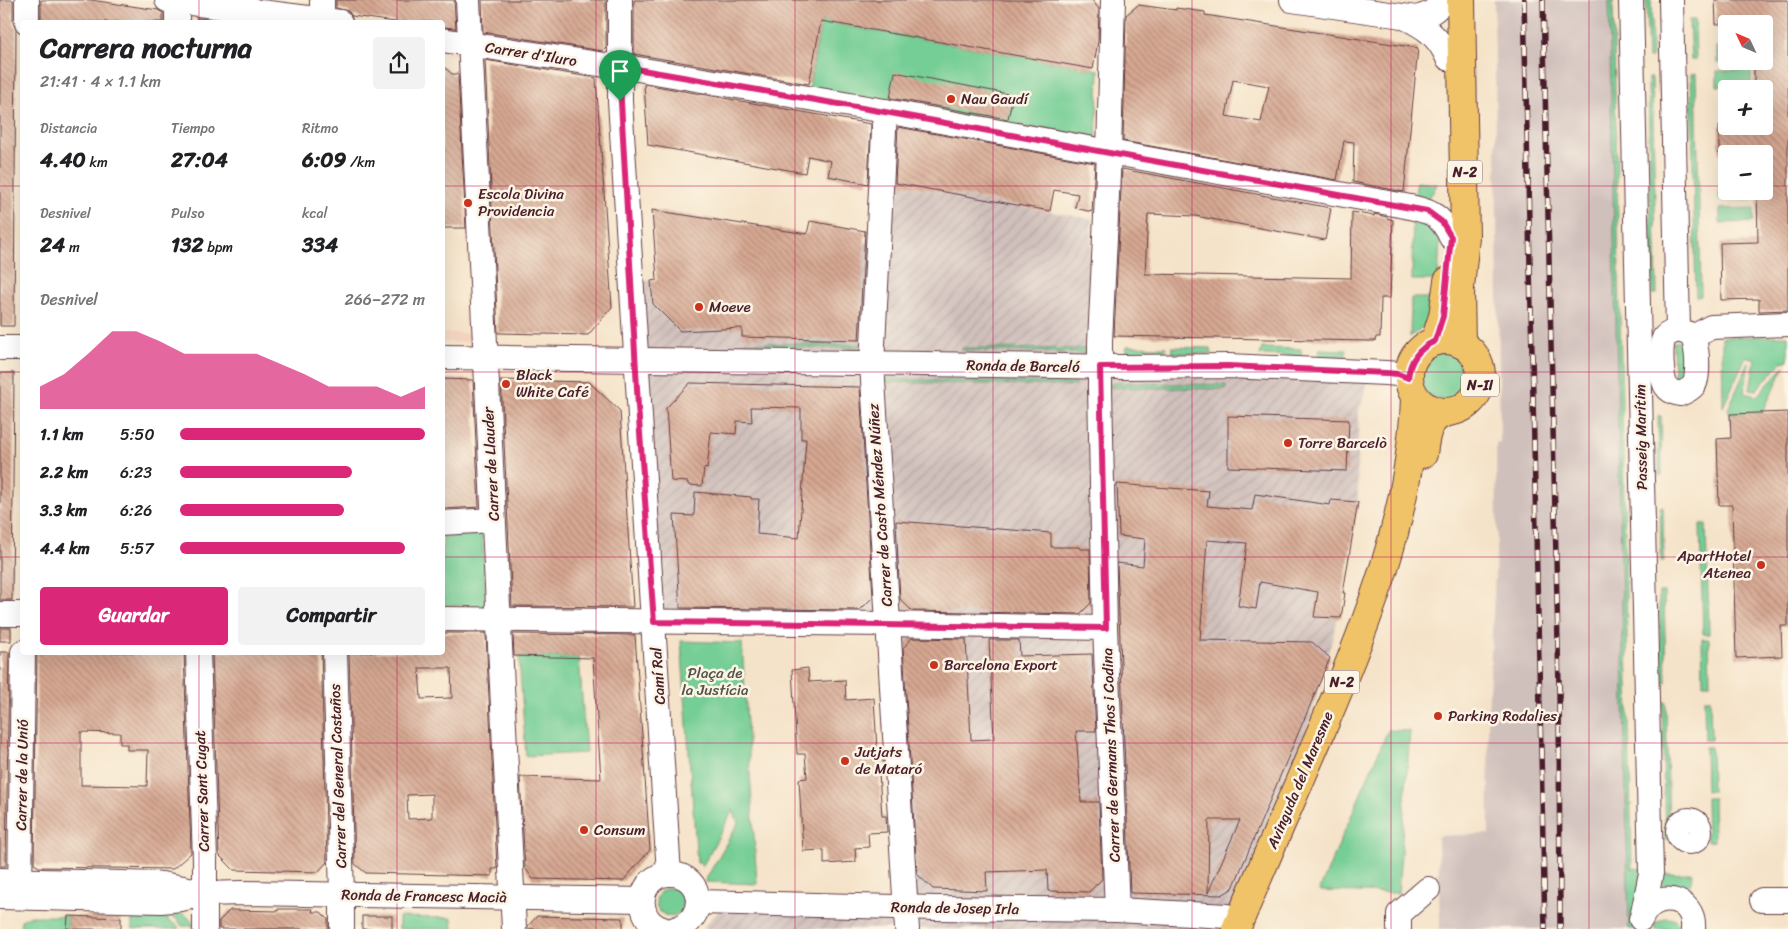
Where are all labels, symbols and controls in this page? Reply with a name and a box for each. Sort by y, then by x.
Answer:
north arrow [1718,15,1772,70]
map controls [1718,15,1773,200]
text: Carrera nocturna [40,23,252,72]
street label: Carrer d'Iluro [483,34,579,74]
button: share [373,37,425,89]
pin [599,50,641,101]
icon: arrive [606,57,634,85]
text: 21:41 · 4 × 1.1 km [40,67,161,96]
button: + [1718,80,1773,135]
place label: Nau Gaudí [961,86,1030,112]
marker: Nau Gaudí [945,93,957,105]
text: Distancia [40,116,97,141]
text: Tiempo [171,116,215,141]
text: Ritmo [302,116,338,141]
text: 4.40 [40,141,86,179]
text: 27:04 [171,141,228,179]
text: 6:09 [302,141,346,179]
button: − [1718,145,1773,200]
text: km [86,150,108,175]
text: /km [346,150,375,175]
road number: N-2 [1448,160,1482,183]
place label: Escola Divina Providencia [478,181,564,224]
marker: Escola Divina Providencia [462,197,474,209]
text: Desnivel [40,201,91,226]
text: Pulso [171,201,205,226]
text: kcal [302,201,327,226]
text: 24 [40,226,65,264]
text: 132 [171,226,204,264]
text: 334 [302,226,338,264]
text: m [65,235,80,260]
text: bpm [204,235,233,260]
text: Desnivel [40,285,98,314]
text: 266–272 m [344,285,425,314]
place label: Moeve [709,294,751,320]
marker: Moeve [693,301,705,313]
street label: Ronda de Barceló [966,352,1080,380]
place label: Black White Café [516,362,589,405]
road number: N-II [1461,374,1499,396]
marker: Black White Café [500,378,512,390]
street label: Passeig Marítim [1627,384,1655,490]
street label: Carrer de Casto Méndez Núñez [860,402,900,607]
street label: Carrer de Llauder [475,406,507,522]
text: 1.1 km [40,420,84,449]
text: 5:50 [120,420,155,449]
place label: Torre Barcelò [1298,430,1387,456]
marker: Torre Barcelò [1282,437,1294,449]
text: 2.2 km [40,458,88,487]
text: 6:23 [120,458,152,487]
text: 3.3 km [40,496,87,525]
text: 6:26 [120,496,152,525]
text: 4.4 km [40,534,90,563]
text: 5:57 [120,534,154,563]
place label: ApartHotel Atenea [1676,543,1752,586]
marker: ApartHotel Atenea [1755,559,1767,571]
button: Guardar [40,587,228,645]
button: Compartir [238,587,425,645]
street label: Camí Ral [643,646,673,706]
street label: Carrer de Germans Thos i Codina [1094,647,1128,863]
place label: Barcelona Export [944,652,1058,678]
marker: Barcelona Export [928,659,940,671]
park label: Plaça de la Justícia [681,660,749,703]
road number: N-2 [1324,670,1360,694]
street label: Carrer del General Castaños [322,683,354,869]
place label: Parking Rodalies [1448,703,1557,729]
street label: Avinguda del Maresme [1259,707,1341,854]
marker: Parking Rodalies [1432,710,1444,722]
street label: Carrer de la Unió [8,719,36,831]
street label: Carrer Sant Cugat [187,729,217,852]
place label: Jutjats de Mataró [854,739,923,782]
marker: Jutjats de Mataró [839,755,851,767]
place label: Consum [594,817,646,843]
marker: Consum [578,824,590,836]
street label: Ronda de Francesc Macià [341,882,507,910]
street label: Ronda de Josep Irla [891,894,1020,922]

